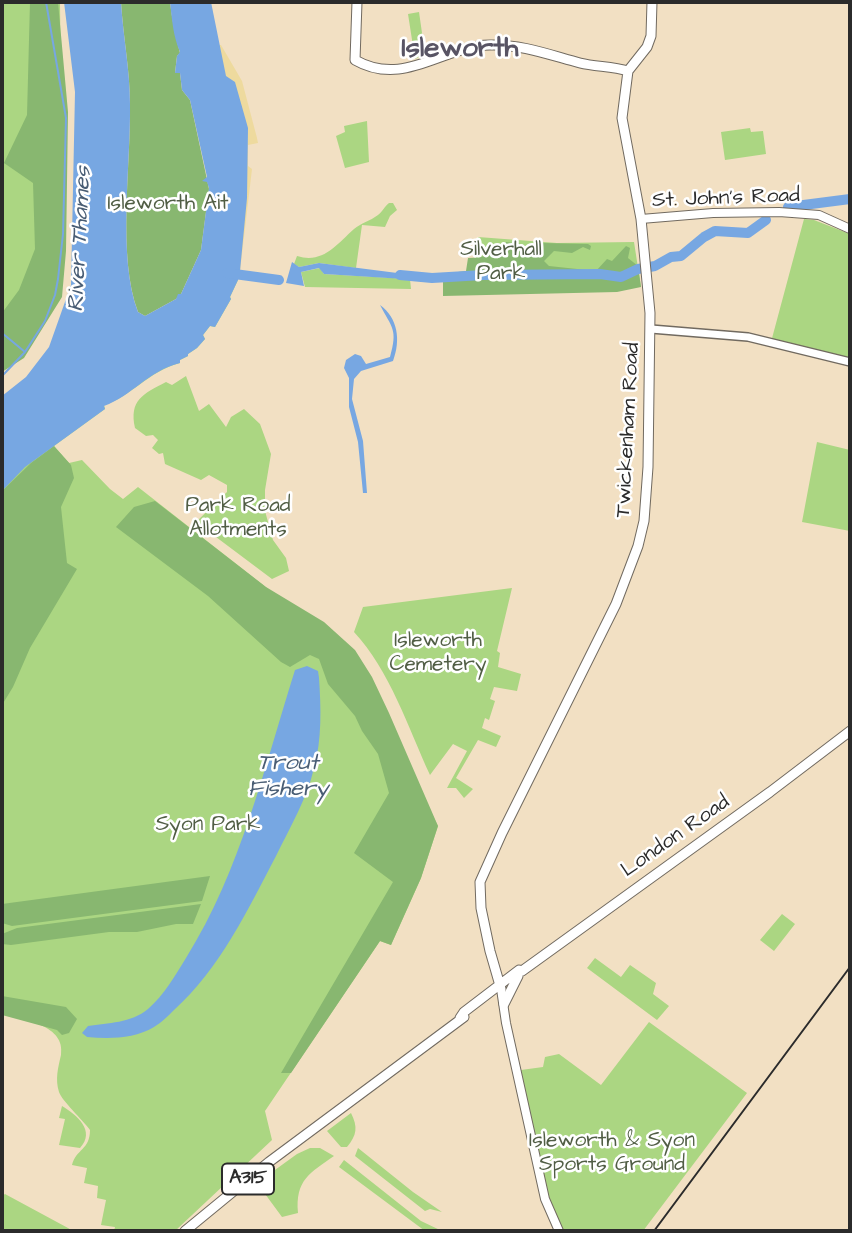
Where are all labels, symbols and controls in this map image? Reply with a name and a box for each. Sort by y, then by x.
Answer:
district label: Isleworth [402,33,518,67]
water label: River Thames [63,166,99,312]
street label: St. John's Road [652,184,800,214]
park label: Isleworth Ait [107,192,229,218]
park label: Silverhall Park [460,238,542,288]
street label: Twickenham Road [612,342,646,518]
park label: Park Road Allotments [185,494,291,544]
park label: Isleworth Cemetery [390,629,486,679]
water label: Trout Fishery [248,750,328,804]
street label: London Road [617,790,735,884]
park label: Syon Park [156,813,260,839]
park label: Isleworth & Syon Sports Ground [529,1129,695,1179]
road number: A315 [222,1163,274,1194]

